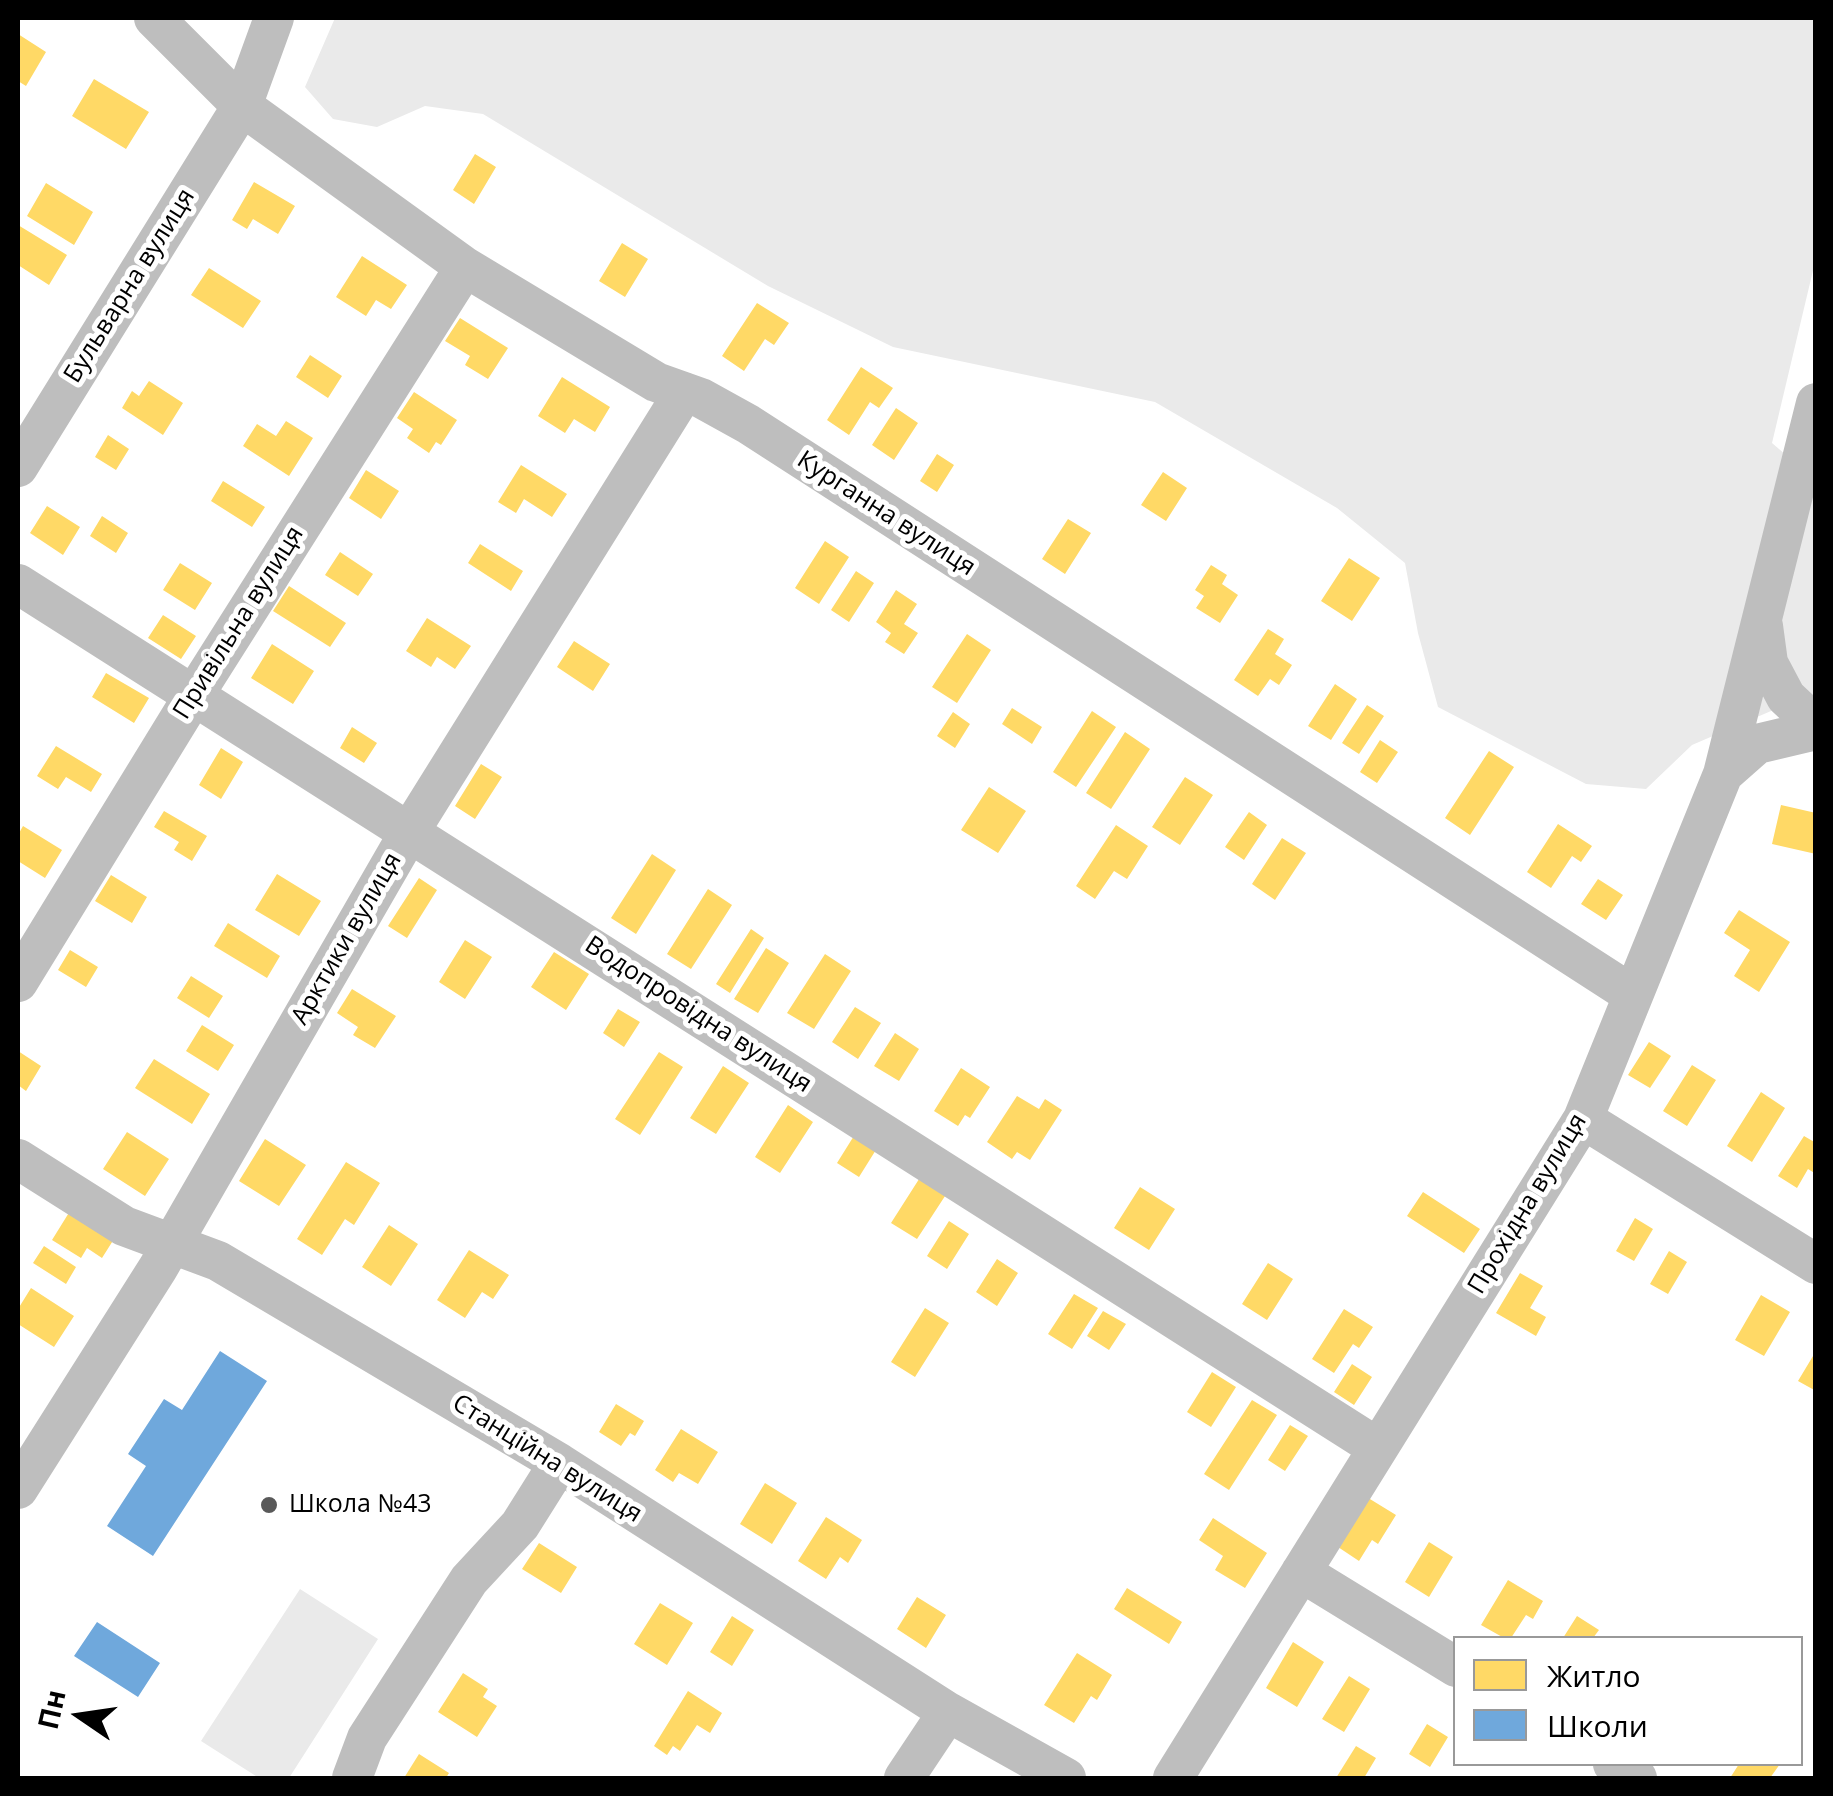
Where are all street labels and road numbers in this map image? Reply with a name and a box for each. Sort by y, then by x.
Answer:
street label: Бульварна вулиця [58,183,202,389]
street label: Курганна вулиця [791,445,981,583]
street label: Привільна вулиця [167,521,311,725]
street label: Арктики вулиця [286,848,408,1030]
street label: Водопровідна вулиця [579,930,817,1100]
street label: Прохідна вулиця [1462,1108,1594,1300]
street label: Станційна вулиця [447,1389,647,1529]

